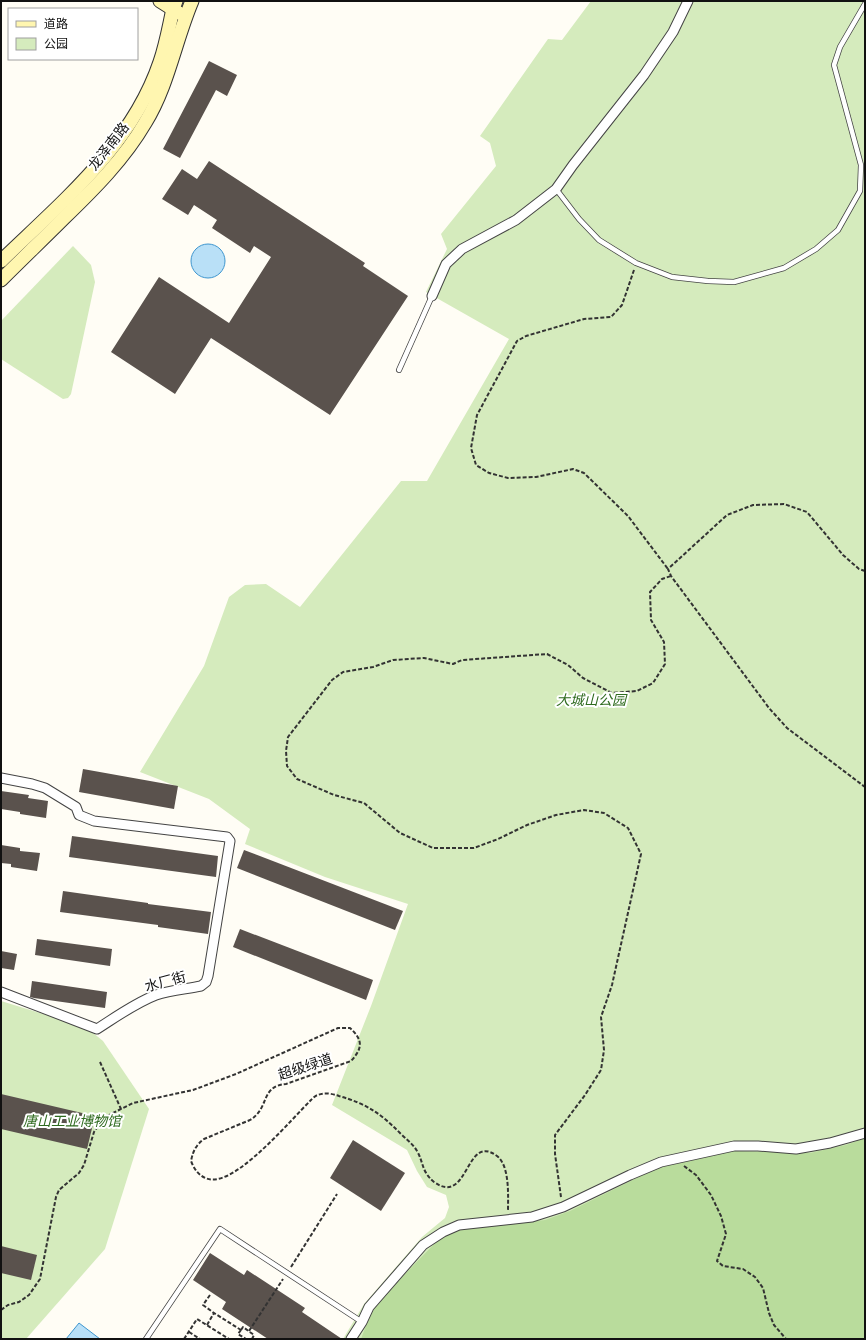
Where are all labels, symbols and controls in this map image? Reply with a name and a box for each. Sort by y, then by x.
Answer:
legend [8,8,138,60]
text: 道路 [44,15,68,32]
text: 公园 [44,35,68,52]
street label: 龙泽南路 [83,118,133,174]
park label: 大城山公园 [556,690,628,709]
street label: 水厂街 [142,966,188,996]
street label: 超级绿道 [275,1048,335,1084]
park label: 唐山工业博物馆 [23,1111,123,1130]

